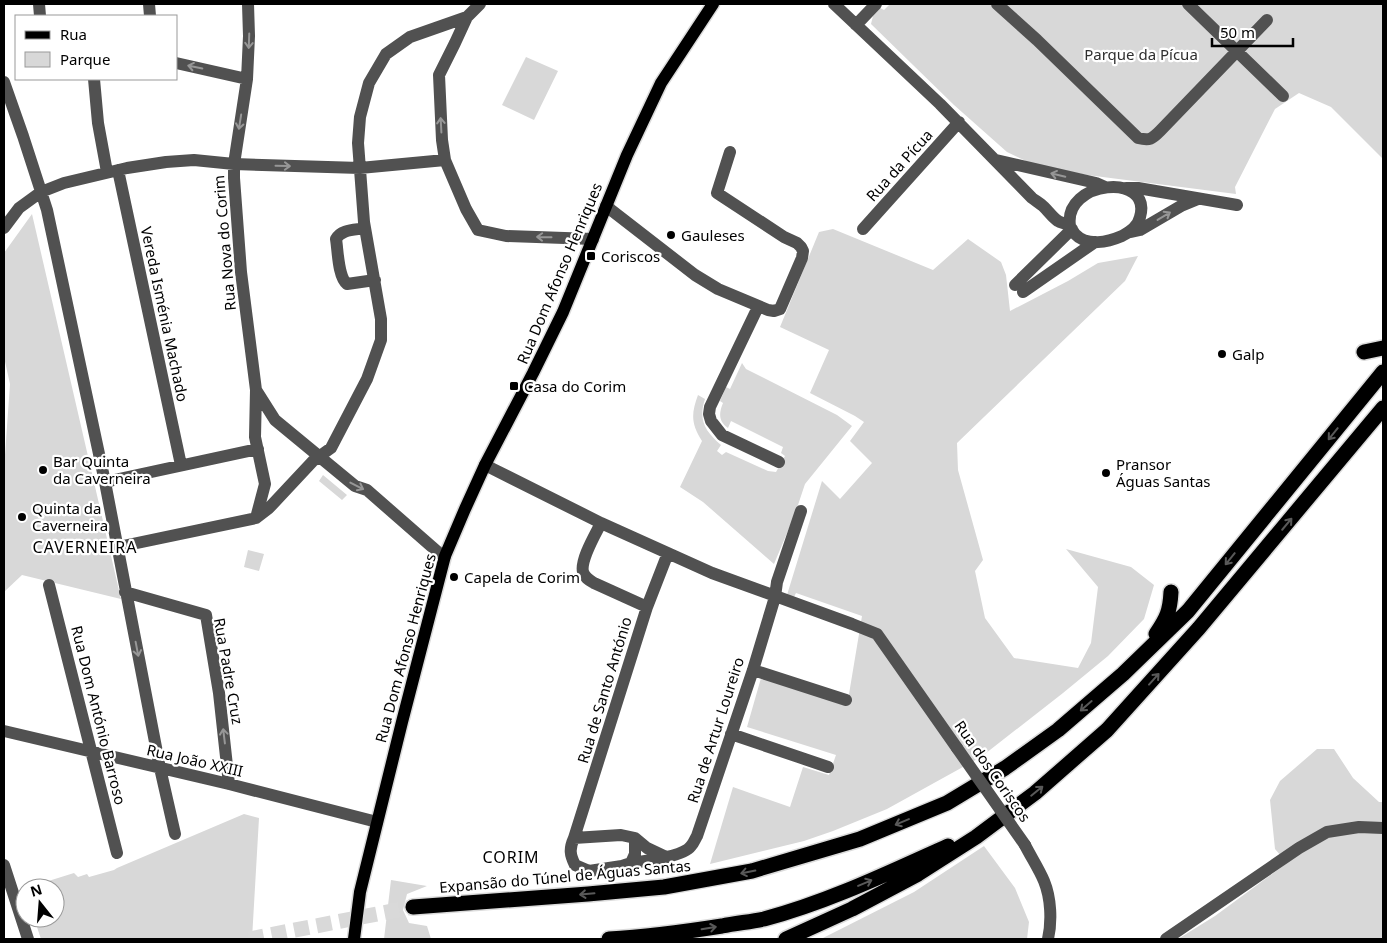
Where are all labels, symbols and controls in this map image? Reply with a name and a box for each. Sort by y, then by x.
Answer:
legend [15,15,178,80]
scale bar [1212,15,1293,47]
text: 50 m [1220,22,1255,42]
text: Rua [60,24,87,44]
one-way arrow [244,33,253,49]
park label: Parque da Pícua [1084,44,1198,64]
text: Parque [60,49,110,69]
one-way arrow [187,62,203,71]
one-way arrow [235,113,245,129]
one-way arrow [437,117,446,133]
street label: Rua da Pícua [861,125,937,205]
one-way arrow [274,161,290,170]
one-way arrow [1050,170,1066,179]
street label: Rua Nova do Corim [208,174,240,312]
street label: Rua Dom Afonso Henriques [512,179,606,367]
one-way arrow [1156,211,1170,221]
street label: Vereda Isménia Machado [137,225,193,403]
place label: Gauleses [681,225,745,245]
marker: Gauleses [665,229,677,241]
one-way arrow [537,232,553,242]
place label: Coriscos [601,246,660,266]
marker: Coriscos [585,250,597,262]
place label: Galp [1232,344,1264,364]
marker: Galp [1216,348,1228,360]
place label: Casa do Corim [524,376,626,396]
marker: Casa do Corim [508,380,520,392]
one-way arrow [1327,427,1338,440]
place label: Bar Quinta da Caverneira [53,451,151,488]
place label: Pransor Águas Santas [1116,454,1211,491]
marker: Bar Quinta da Caverneira [37,464,49,476]
marker: Pransor Águas Santas [1100,467,1112,479]
one-way arrow [349,481,364,491]
place label: Quinta da Caverneira [32,498,108,535]
marker: Quinta da Caverneira [16,511,28,523]
one-way arrow [1281,517,1293,530]
district label: CAVERNEIRA [33,536,137,558]
street label: Rua Dom Afonso Henriques [370,551,440,745]
one-way arrow [1224,552,1235,565]
place label: Capela de Corim [464,567,580,587]
marker: Capela de Corim [448,571,460,583]
street label: Rua de Santo António [572,614,636,766]
street label: Rua Padre Cruz [210,616,248,726]
street label: Rua Dom António Barroso [67,623,131,807]
one-way arrow [132,640,142,656]
street label: Rua de Artur Loureiro [682,654,748,806]
one-way arrow [1148,672,1160,685]
one-way arrow [1080,700,1093,712]
street label: Rua dos Coriscos [951,716,1035,826]
one-way arrow [219,728,229,744]
street label: Rua João XXIII [145,739,245,781]
one-way arrow [1031,786,1044,797]
one-way arrow [895,817,910,827]
district label: CORIM [482,846,540,868]
street label: Expansão do Túnel de Águas Santas [438,855,692,897]
one-way arrow [740,868,756,877]
one-way arrow [857,877,872,887]
north arrow [15,878,65,928]
text: N [28,879,44,901]
one-way arrow [579,889,595,899]
one-way arrow [701,922,717,932]

